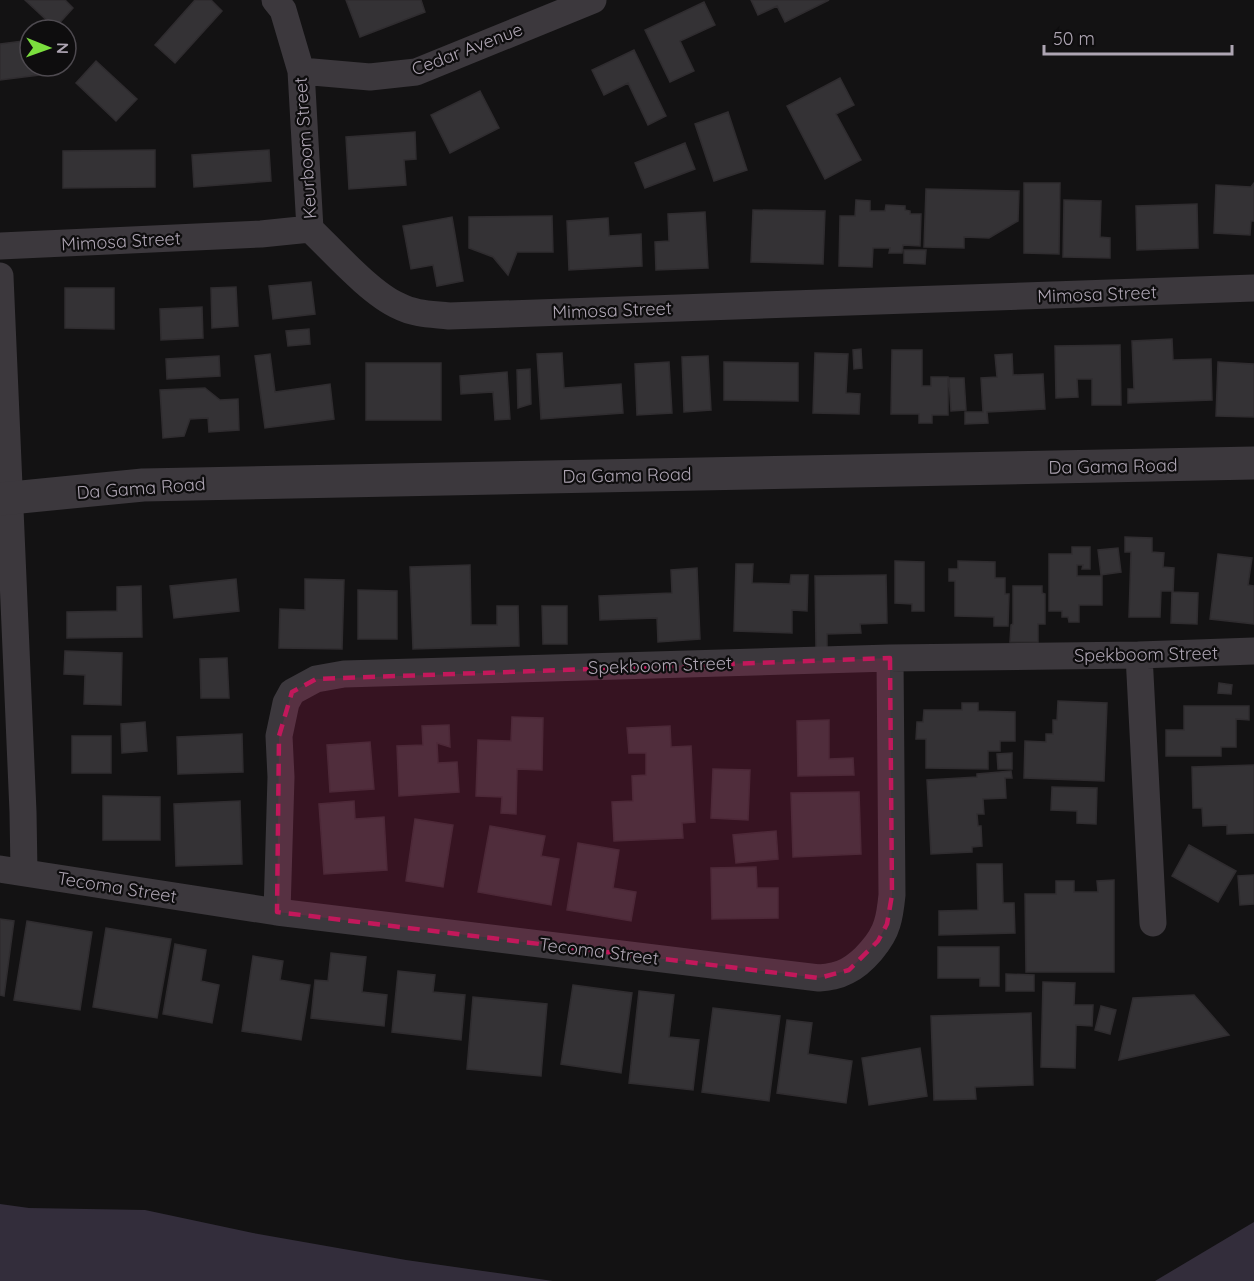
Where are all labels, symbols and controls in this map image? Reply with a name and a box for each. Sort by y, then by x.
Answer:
street label: Cedar Avenue [408,17,526,81]
north arrow [18,18,78,78]
scale bar [1044,18,1232,56]
text: 50 m [1053,27,1095,50]
text: N [53,42,73,54]
street label: Keurboom Street [289,76,321,220]
street label: Mimosa Street [61,226,181,256]
street label: Mimosa Street [1037,280,1157,308]
street label: Mimosa Street [552,296,672,324]
street label: Da Gama Road [1048,453,1178,479]
street label: Da Gama Road [562,462,692,488]
street label: Da Gama Road [76,472,206,504]
street label: Spekboom Street [1074,641,1218,667]
street label: Spekboom Street [588,651,732,679]
street label: Tecoma Street [56,866,178,908]
street label: Tecoma Street [538,932,660,970]

